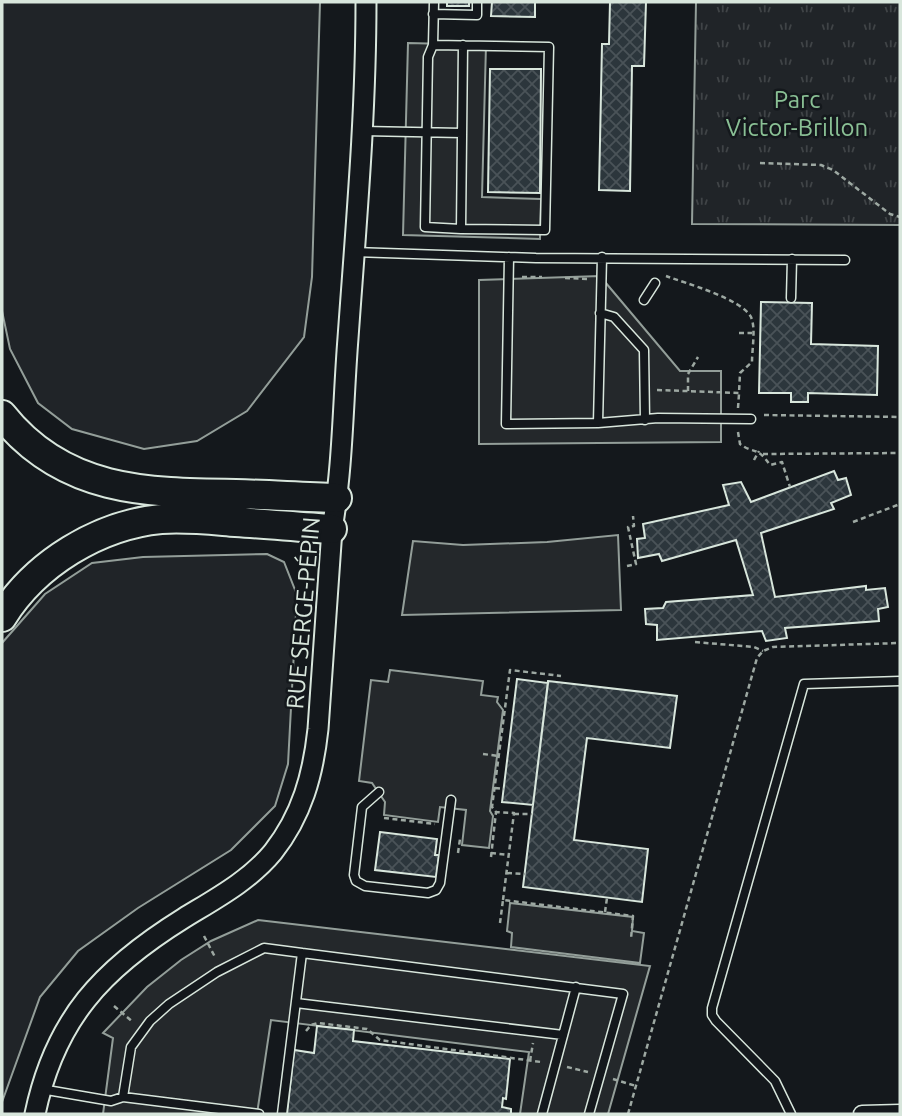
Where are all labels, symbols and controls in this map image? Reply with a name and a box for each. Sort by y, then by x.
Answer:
park label: Parc Victor-Brillon [726,86,868,141]
street label: RUE SERGE-PÉPIN [280,516,325,710]

